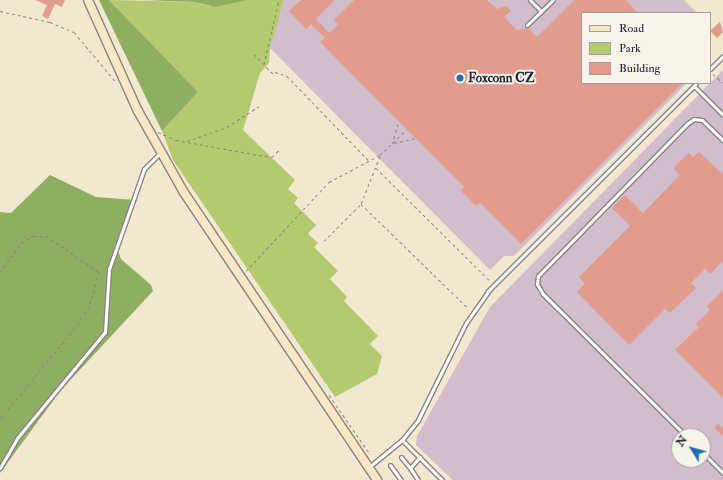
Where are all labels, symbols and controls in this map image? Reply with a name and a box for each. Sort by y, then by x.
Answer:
legend [581,12,711,84]
text: Road [619,21,644,36]
text: Park [619,41,641,56]
text: Building [619,61,660,76]
place label: Foxconn CZ [468,70,535,86]
marker: Foxconn CZ [455,73,465,83]
north arrow [671,428,711,468]
text: N [674,433,690,449]

